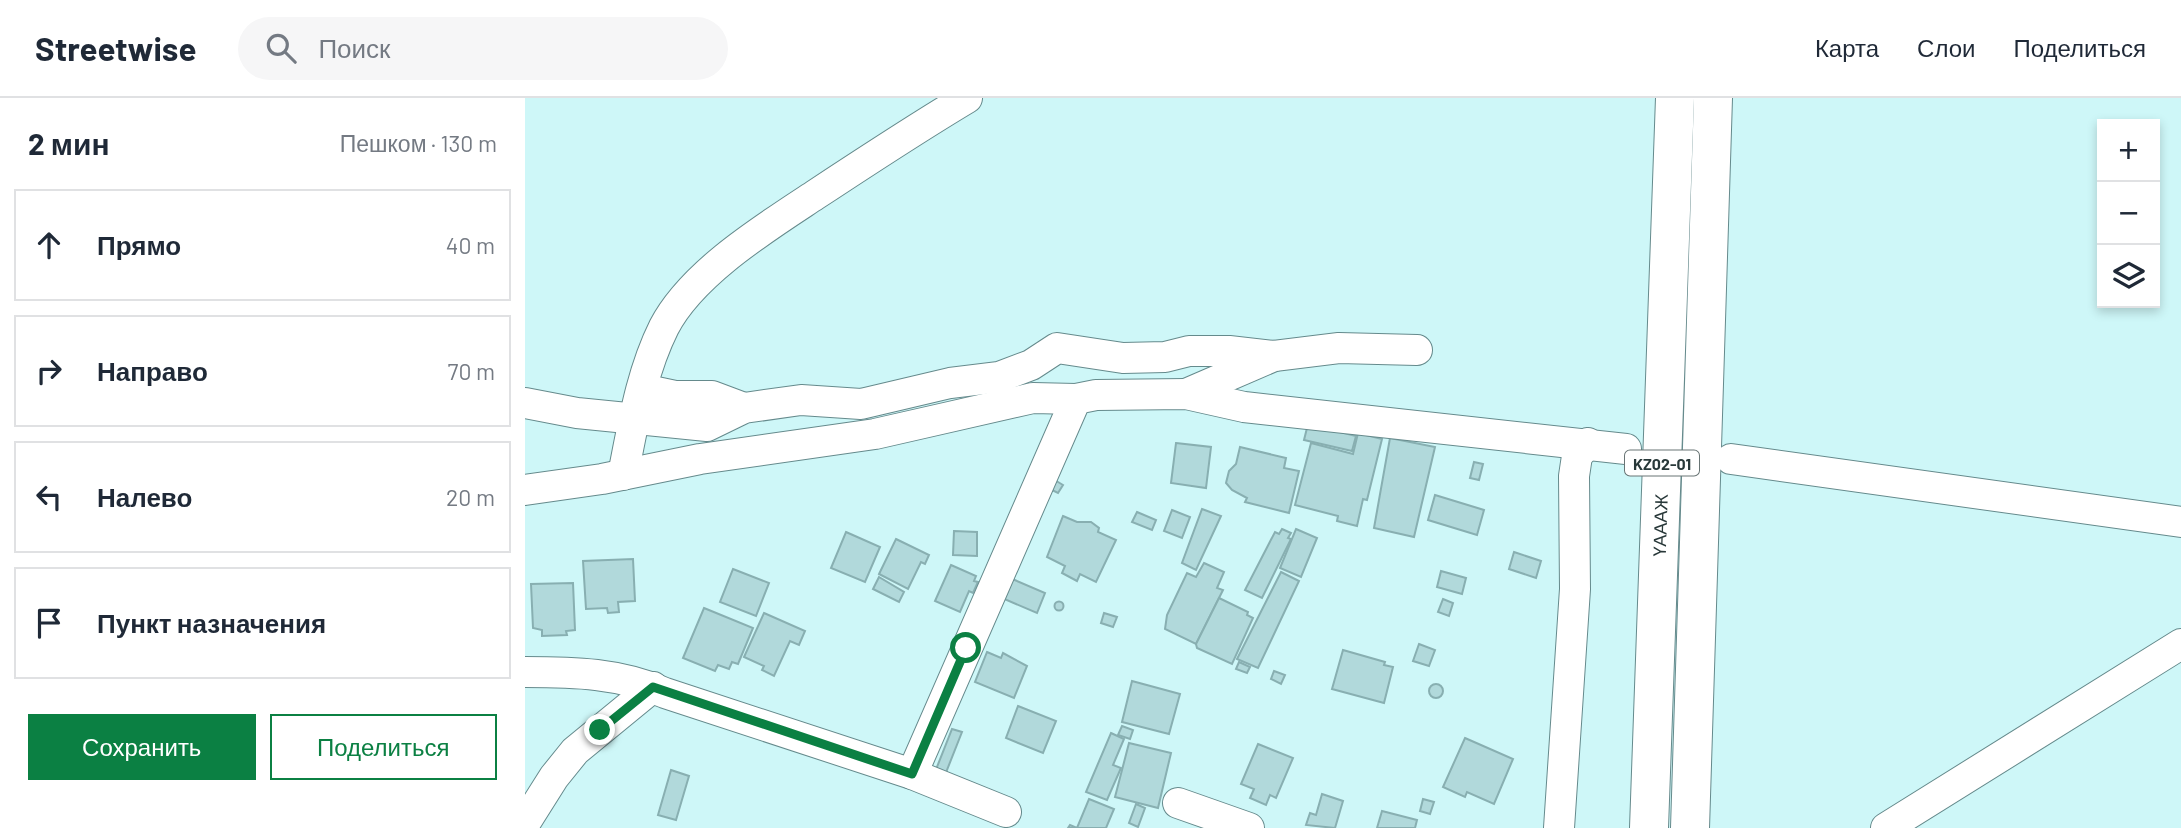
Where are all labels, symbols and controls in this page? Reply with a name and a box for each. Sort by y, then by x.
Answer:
search box [238,17,728,80]
text: Streetwise [35,28,196,68]
icon: search [262,29,300,67]
text: Поиск [318,32,390,63]
text: Карта [1815,33,1879,62]
text: Слои [1917,33,1975,62]
text: Поделиться [2013,33,2146,62]
map controls [2097,119,2160,308]
button: + [2097,119,2160,182]
text: 2 мин [28,125,110,161]
text: Пешком · 130 m [340,129,497,157]
button: − [2097,182,2160,245]
icon: ahead [30,226,68,264]
text: Прямо [97,229,181,260]
text: 40 m [446,231,495,259]
button: layers [2097,245,2160,308]
icon: right [30,352,68,390]
text: Направо [97,355,208,386]
text: 70 m [448,357,495,385]
road number: KZ02-01 [1625,450,1699,476]
icon: left [30,478,68,516]
text: Налево [97,481,192,512]
text: 20 m [446,483,495,511]
street label: ҮАААЖ [1648,493,1672,557]
icon: arrive [30,604,68,642]
text: Пункт назначения [97,607,326,638]
route start [950,632,981,663]
button: Сохранить [28,714,256,780]
button: Поделиться [270,714,497,780]
route end [584,714,615,745]

